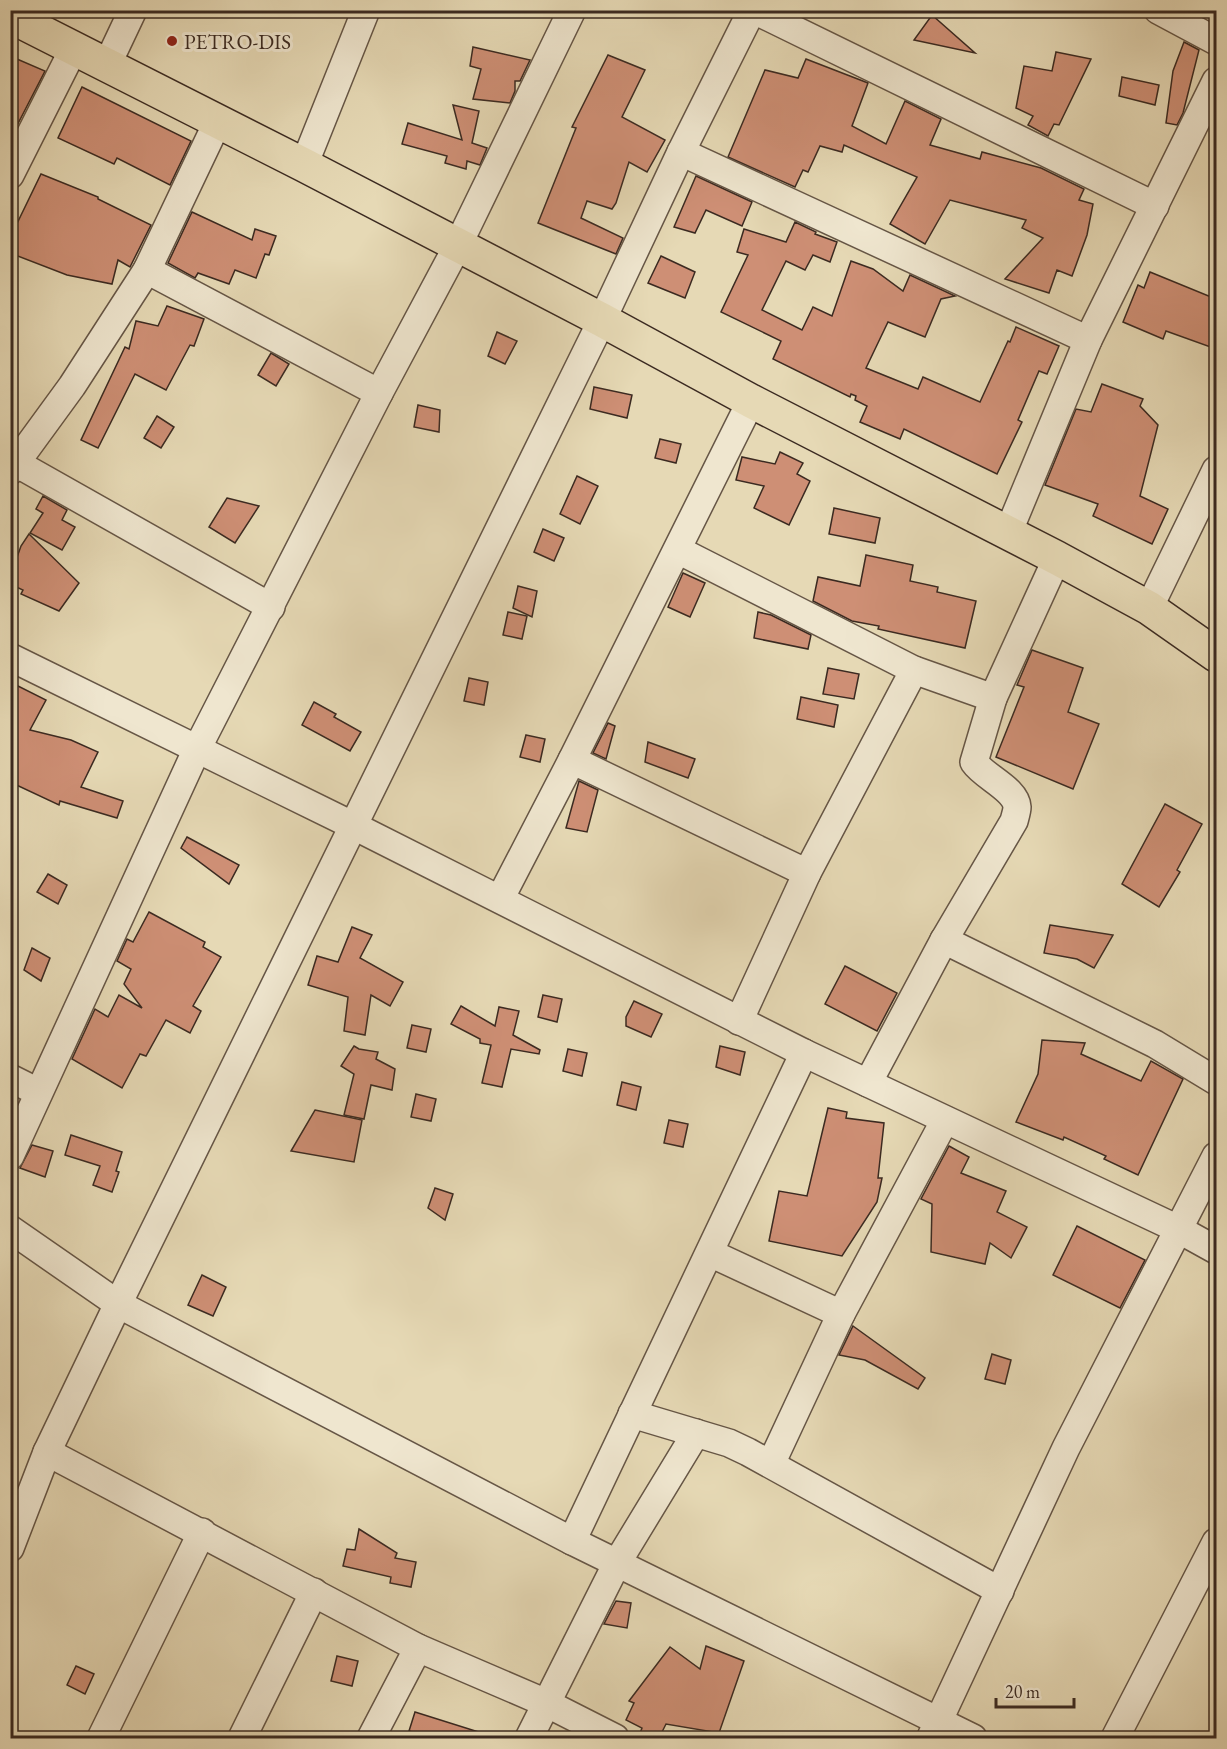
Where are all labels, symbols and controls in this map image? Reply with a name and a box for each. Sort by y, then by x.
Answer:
place label: PETRO-DIS [184,28,291,55]
marker: PETRO-DIS [165,34,179,48]
scale bar [996,1671,1074,1709]
text: 20 m [1005,1680,1040,1703]

